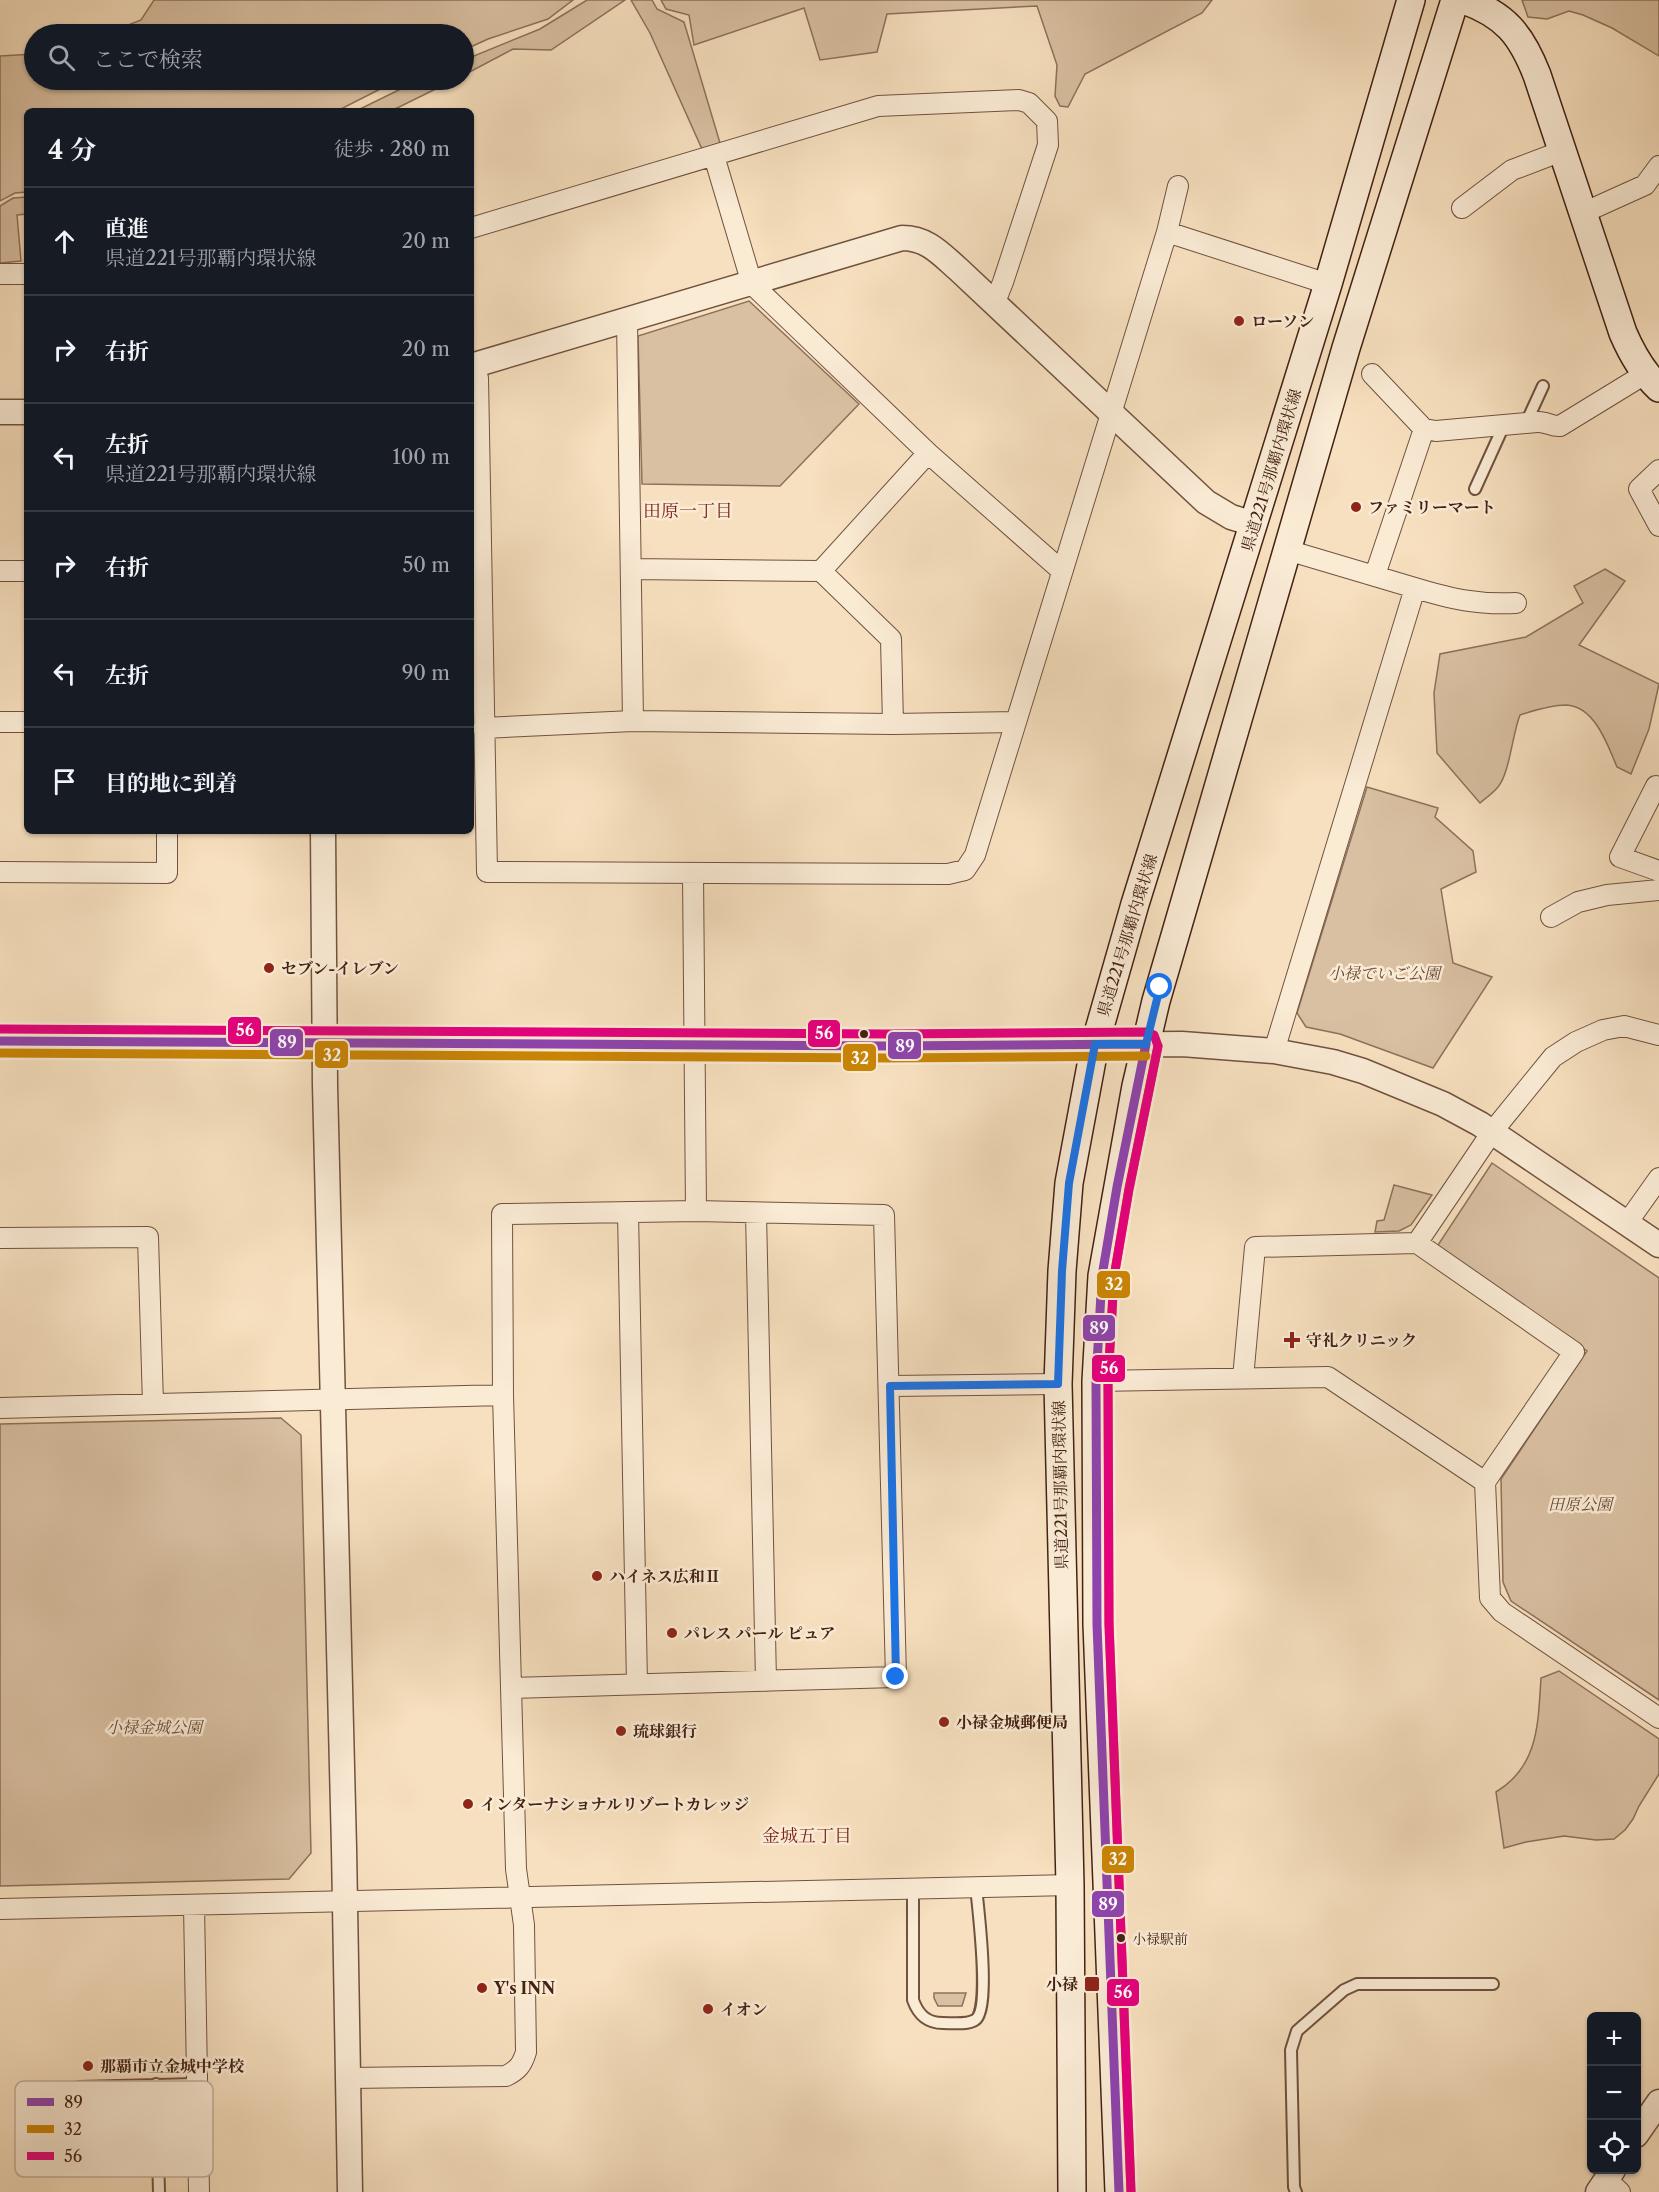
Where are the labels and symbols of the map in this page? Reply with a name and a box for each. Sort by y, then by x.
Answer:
place label: ローソン [1251,311,1314,331]
marker: ローソン [1232,314,1246,328]
street label: 県道221号那覇内環状線 [1237,386,1305,554]
place label: ファミリーマート [1368,497,1496,517]
district label: 田原一丁目 [643,500,733,522]
marker: ファミリーマート [1349,500,1363,514]
street label: 県道221号那覇内環状線 [1093,851,1161,1019]
place label: セブン-イレブン [281,958,399,978]
marker: セブン-イレブン [262,961,276,975]
park label: 小禄でいご公園 [1328,963,1443,983]
route start [1146,973,1172,999]
line badge: 56 [227,1016,262,1045]
line badge: 56 [807,1019,841,1048]
text: 56 [236,1020,255,1040]
text: 56 [815,1023,834,1043]
line badge: 89 [269,1028,304,1057]
unlabelled marker [858,1028,870,1040]
line badge: 89 [887,1031,922,1060]
text: 89 [277,1032,297,1052]
text: 89 [895,1036,915,1056]
line badge: 32 [314,1040,349,1069]
line badge: 32 [842,1043,877,1072]
text: 32 [323,1045,341,1065]
text: 32 [851,1048,869,1068]
line badge: 32 [1096,1270,1131,1299]
text: 32 [1105,1274,1123,1294]
line badge: 89 [1082,1314,1116,1342]
text: 89 [1089,1318,1109,1338]
place label: 守礼クリニック [1306,1330,1417,1350]
marker: 守礼クリニック [1283,1331,1301,1349]
line badge: 56 [1091,1354,1126,1383]
text: 56 [1100,1358,1119,1378]
street label: 県道221号那覇内環状線 [1049,1400,1071,1570]
park label: 田原公園 [1548,1494,1615,1514]
place label: ハイネス広和Ⅱ [609,1566,721,1586]
marker: ハイネス広和Ⅱ [590,1569,604,1583]
place label: パレス パール ピュア [684,1623,835,1643]
marker: パレス パール ピュア [665,1626,679,1640]
route end [882,1663,908,1689]
place label: 小禄金城郵便局 [956,1712,1068,1732]
marker: 小禄金城郵便局 [937,1715,951,1729]
park label: 小禄金城公園 [106,1717,205,1737]
place label: 琉球銀行 [633,1721,697,1741]
marker: 琉球銀行 [614,1724,628,1738]
place label: インターナショナルリゾートカレッジ [480,1794,749,1814]
marker: インターナショナルリゾートカレッジ [461,1797,475,1811]
district label: 金城五丁目 [762,1825,852,1847]
line badge: 32 [1101,1845,1135,1874]
text: 32 [1109,1849,1127,1869]
line badge: 89 [1091,1890,1125,1918]
text: 89 [1098,1894,1118,1914]
place label: 小禄駅前 [1132,1930,1188,1948]
marker: 小禄駅前 [1115,1932,1127,1944]
place label: 小禄 [1046,1974,1078,1994]
marker: 小禄 [1083,1975,1101,1993]
place label: Y's INN [493,1978,555,1998]
line badge: 56 [1106,1978,1140,2007]
marker: Y's INN [475,1981,489,1995]
text: 56 [1114,1982,1133,2002]
place label: イオン [720,1999,768,2019]
marker: イオン [701,2002,715,2016]
place label: 那覇市立金城中学校 [100,2056,245,2076]
marker: 那覇市立金城中学校 [81,2059,95,2073]
legend [15,2081,213,2177]
text: 89 [64,2092,83,2112]
text: 32 [64,2119,82,2139]
text: 56 [64,2146,82,2166]

